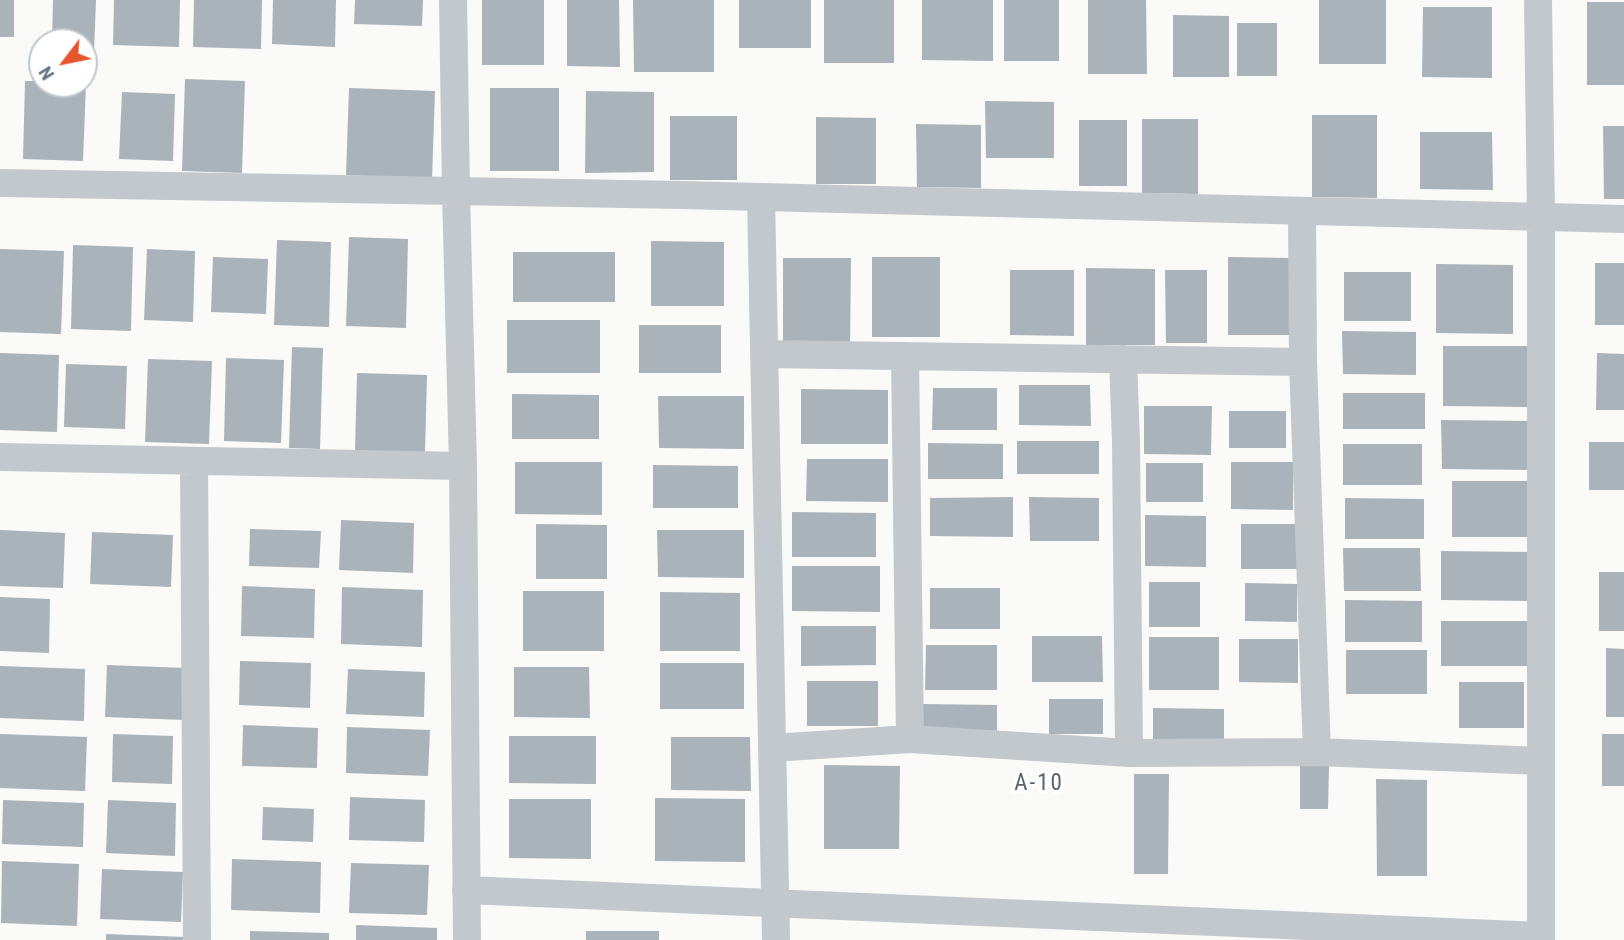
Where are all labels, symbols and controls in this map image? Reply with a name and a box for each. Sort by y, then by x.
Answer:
north arrow [28,28,98,98]
text: N [34,62,59,84]
district label: A-10 [1015,770,1063,798]

